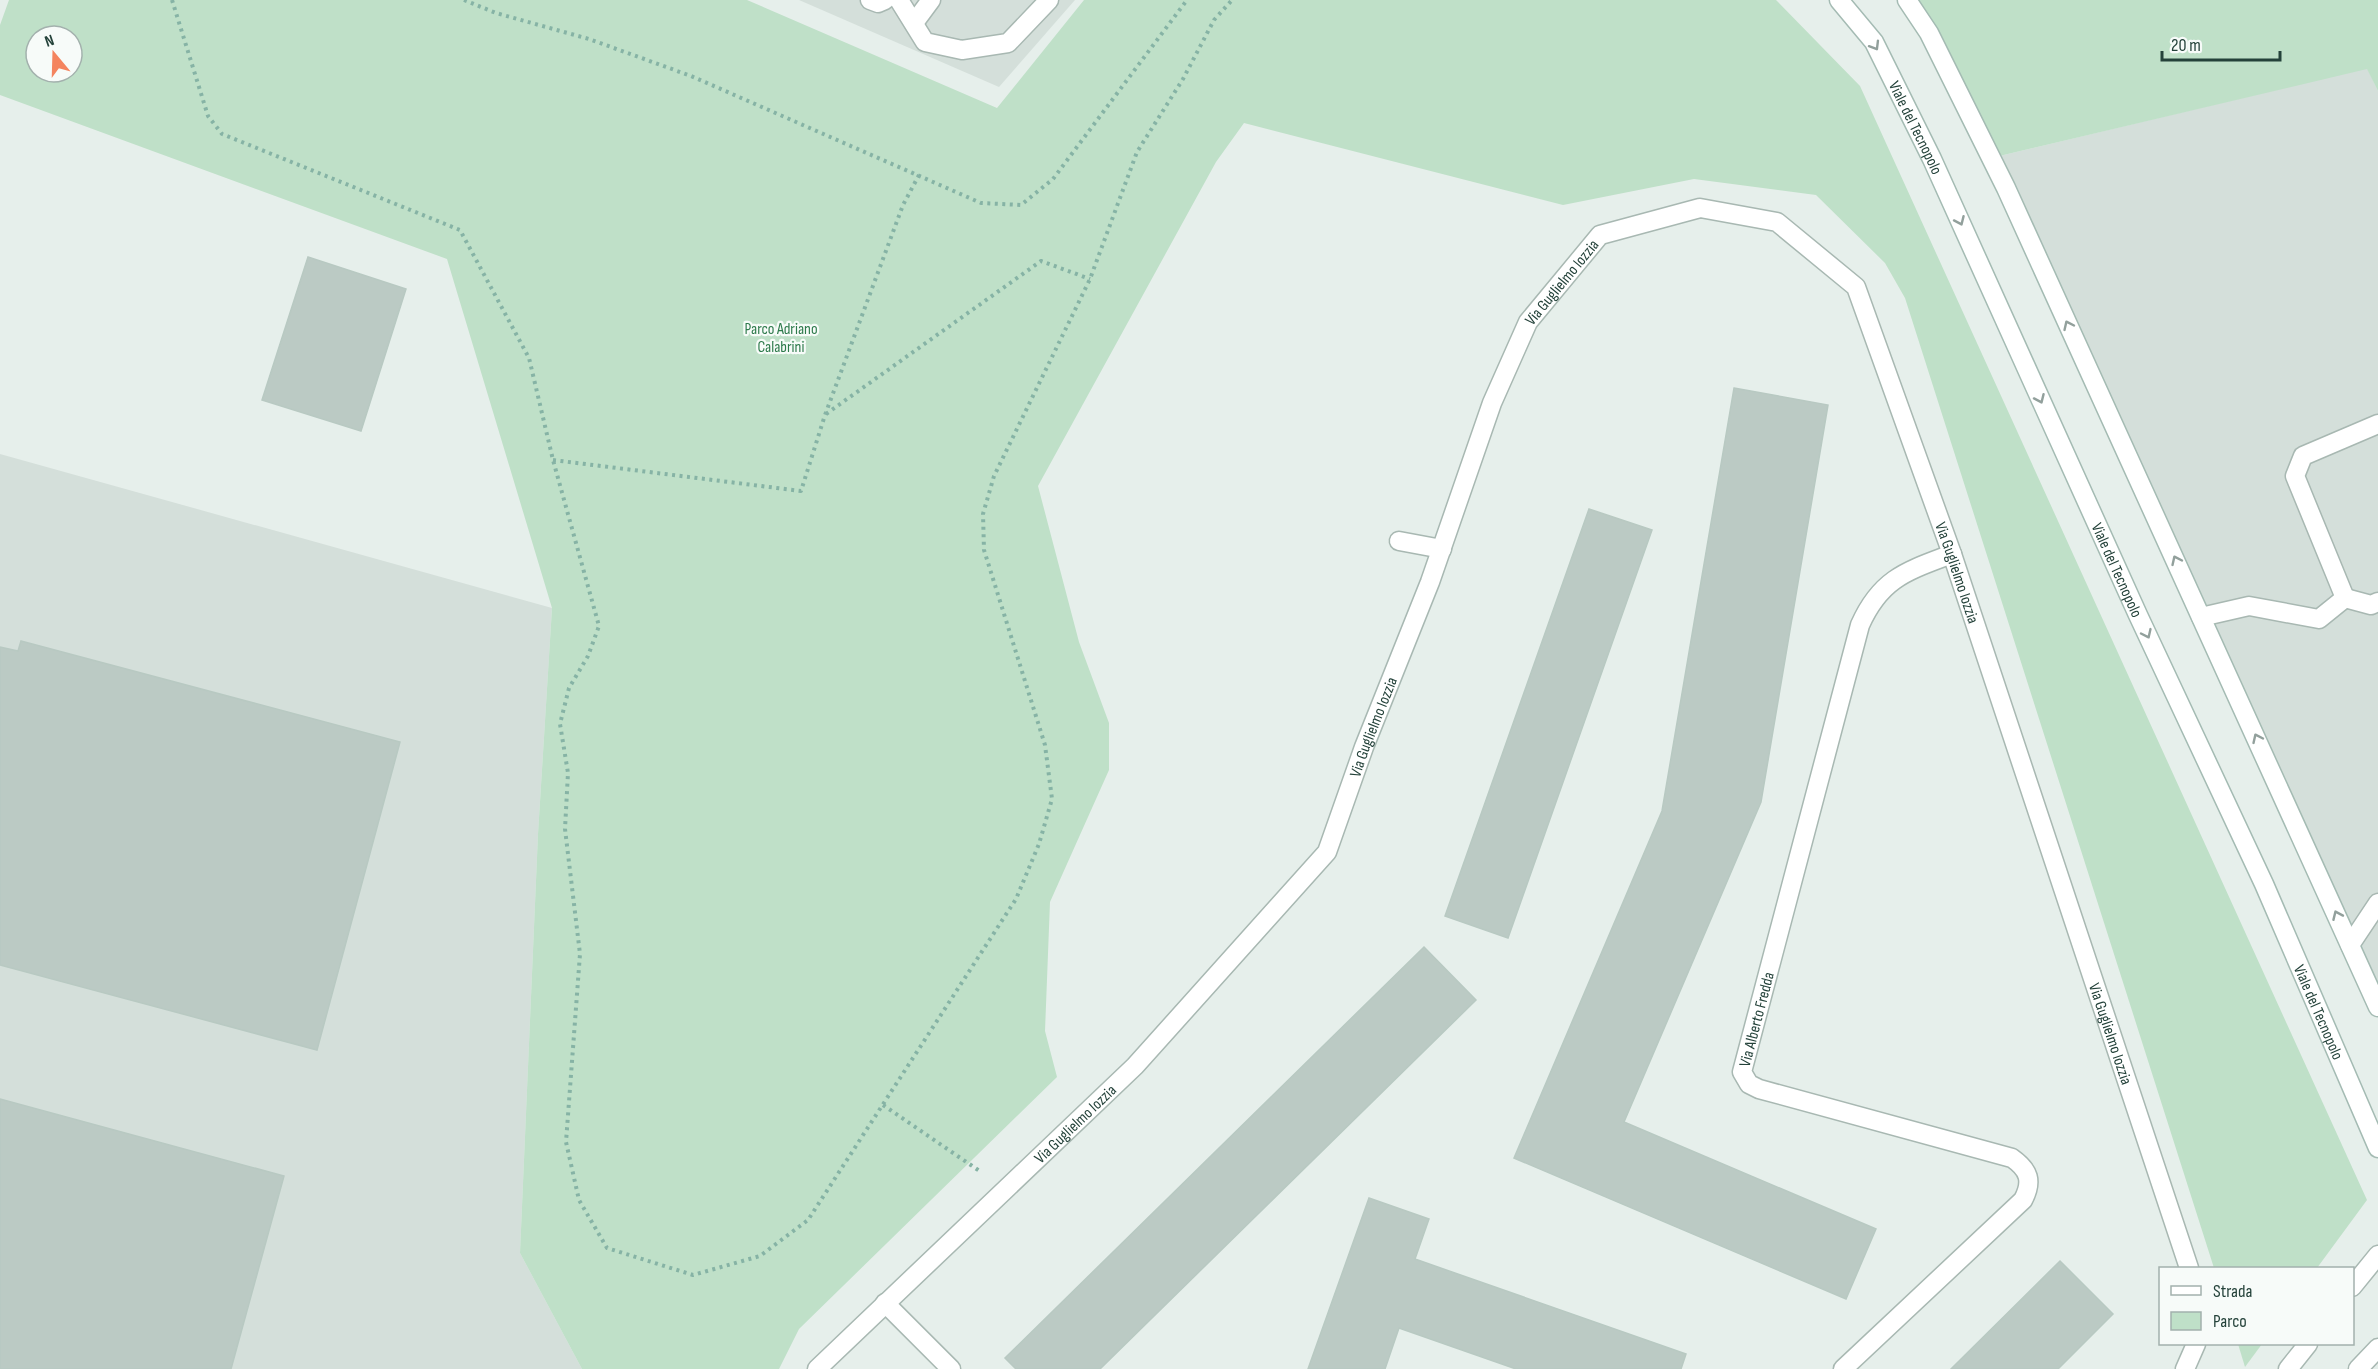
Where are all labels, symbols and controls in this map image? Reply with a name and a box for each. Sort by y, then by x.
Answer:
north arrow [24,24,84,84]
scale bar [2162,24,2280,62]
text: N [42,31,57,52]
text: 20 m [2171,35,2201,56]
one-way arrow [1868,40,1880,50]
street label: Viale del Tecnopolo [1884,78,1946,178]
one-way arrow [1953,215,1965,226]
street label: Via Guglielmo Iozzia [1521,236,1603,330]
park label: Parco Adriano Calabrini [744,320,818,357]
one-way arrow [2064,321,2076,332]
one-way arrow [2033,392,2045,403]
street label: Via Guglielmo Iozzia [1930,520,1982,626]
street label: Viale del Tecnopolo [2087,520,2146,621]
one-way arrow [2171,556,2183,567]
one-way arrow [2139,627,2151,638]
street label: Via Guglielmo Iozzia [1346,675,1402,780]
one-way arrow [2252,733,2264,744]
one-way arrow [2332,911,2344,922]
street label: Viale del Tecnopolo [2289,962,2347,1063]
street label: Via Alberto Fredda [1736,970,1779,1069]
street label: Via Guglielmo Iozzia [2084,981,2135,1087]
street label: Via Guglielmo Iozzia [1031,1081,1121,1168]
legend [2159,1267,2354,1345]
text: Strada [2213,1281,2253,1302]
text: Parco [2213,1311,2247,1332]

